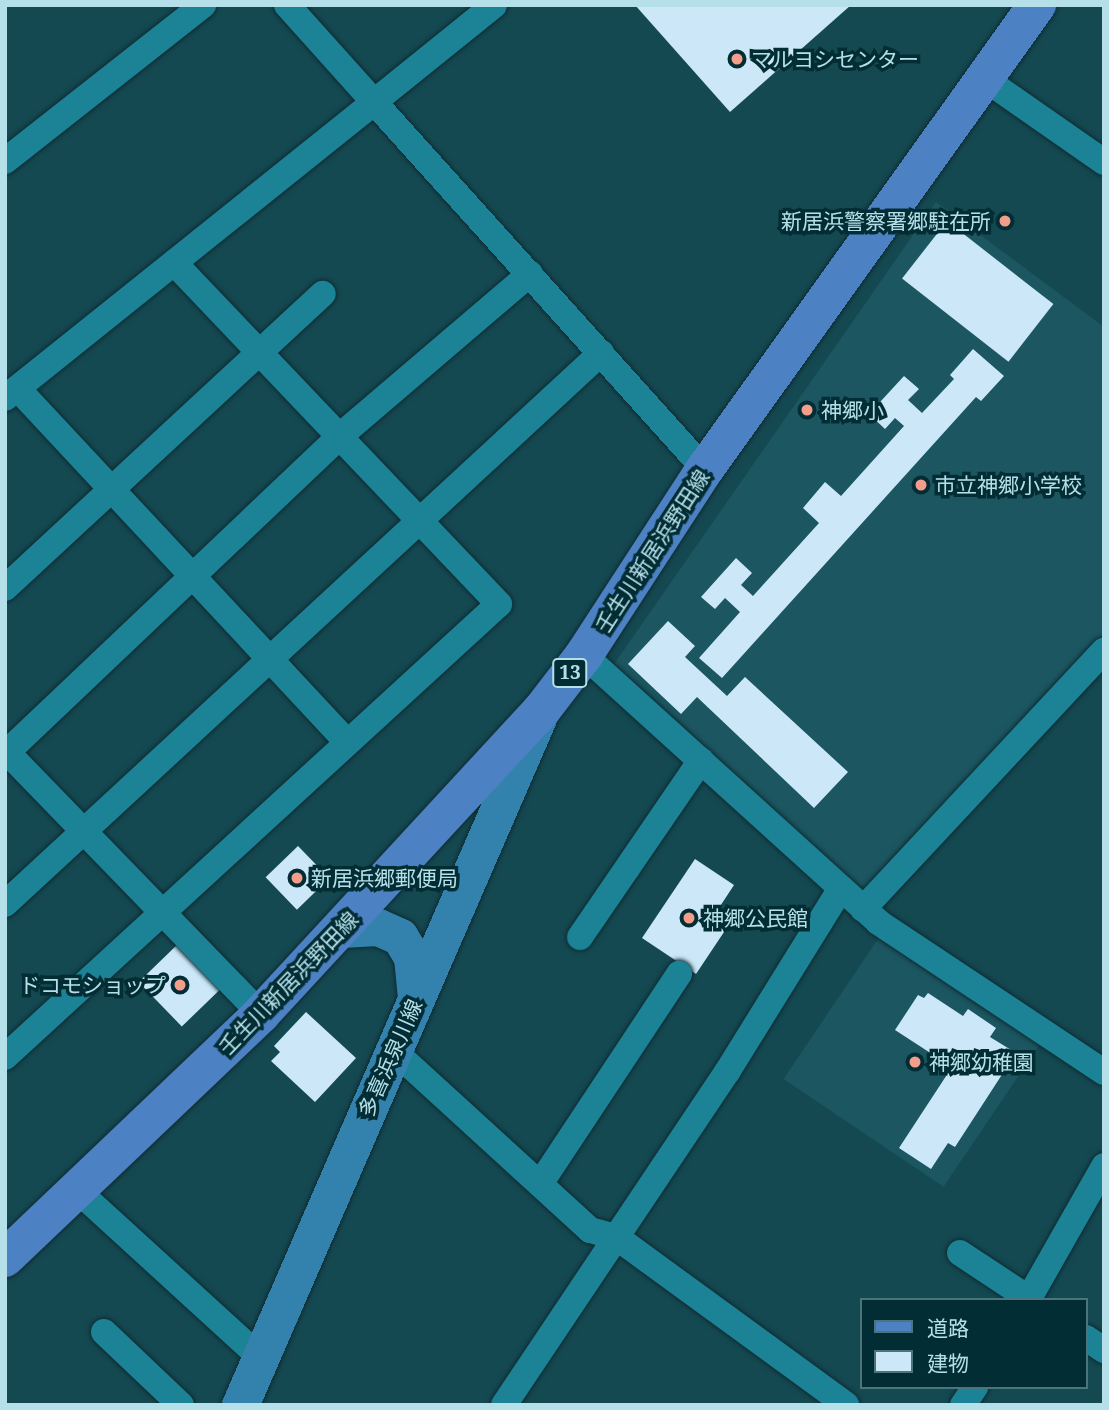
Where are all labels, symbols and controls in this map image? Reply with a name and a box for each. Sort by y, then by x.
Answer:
place label: マルヨシセンター [751,46,919,72]
marker: マルヨシセンター [729,51,745,67]
place label: 新居浜警察署郷駐在所 [781,208,991,234]
marker: 新居浜警察署郷駐在所 [997,213,1013,229]
place label: 神郷小 [821,397,884,423]
marker: 神郷小 [799,402,815,418]
street label: 壬生川新居浜野田線 [590,465,714,637]
place label: 市立神郷小学校 [935,472,1082,498]
marker: 市立神郷小学校 [913,477,929,493]
road number: 13 [551,658,589,688]
place label: 新居浜郷郵便局 [311,865,458,891]
marker: 新居浜郷郵便局 [289,870,305,886]
place label: 神郷公民館 [703,905,808,931]
street label: 壬生川新居浜野田線 [213,906,363,1060]
marker: 神郷公民館 [681,910,697,926]
place label: ドコモショップ [19,972,166,998]
marker: ドコモショップ [172,977,188,993]
street label: 多喜浜泉川線 [353,995,427,1121]
place label: 神郷幼稚園 [929,1049,1034,1075]
marker: 神郷幼稚園 [907,1054,923,1070]
legend [860,1298,1088,1389]
text: 道路 [927,1314,969,1342]
text: 建物 [927,1349,969,1377]

